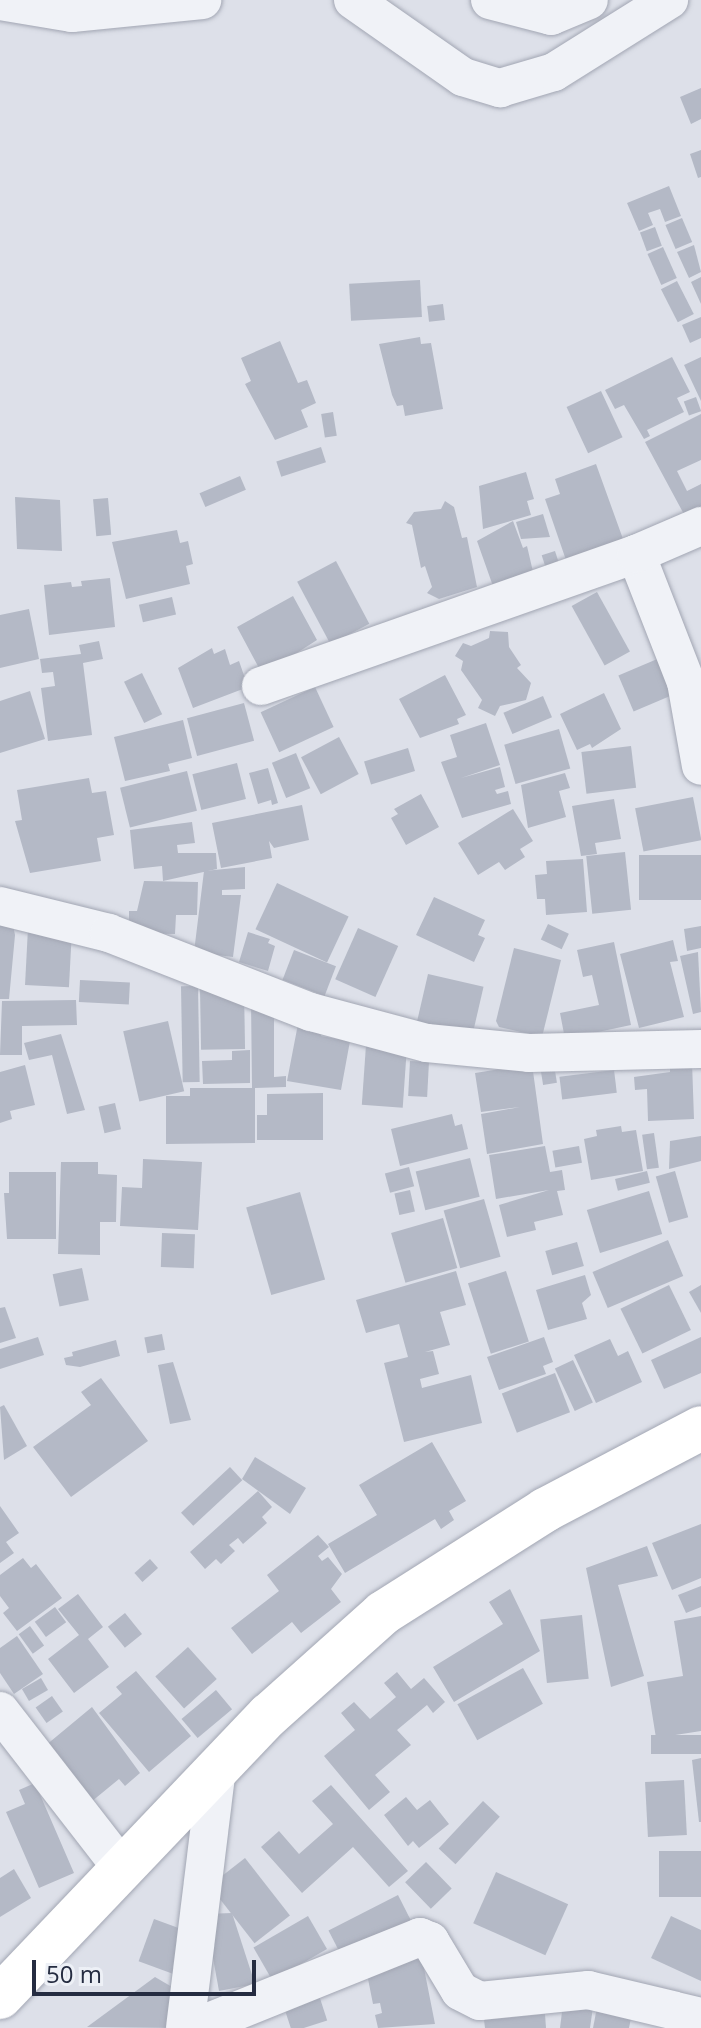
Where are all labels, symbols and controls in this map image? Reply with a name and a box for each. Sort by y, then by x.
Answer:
scale bar [36,1944,260,1994]
text: 50 m [46,1957,102,1990]

